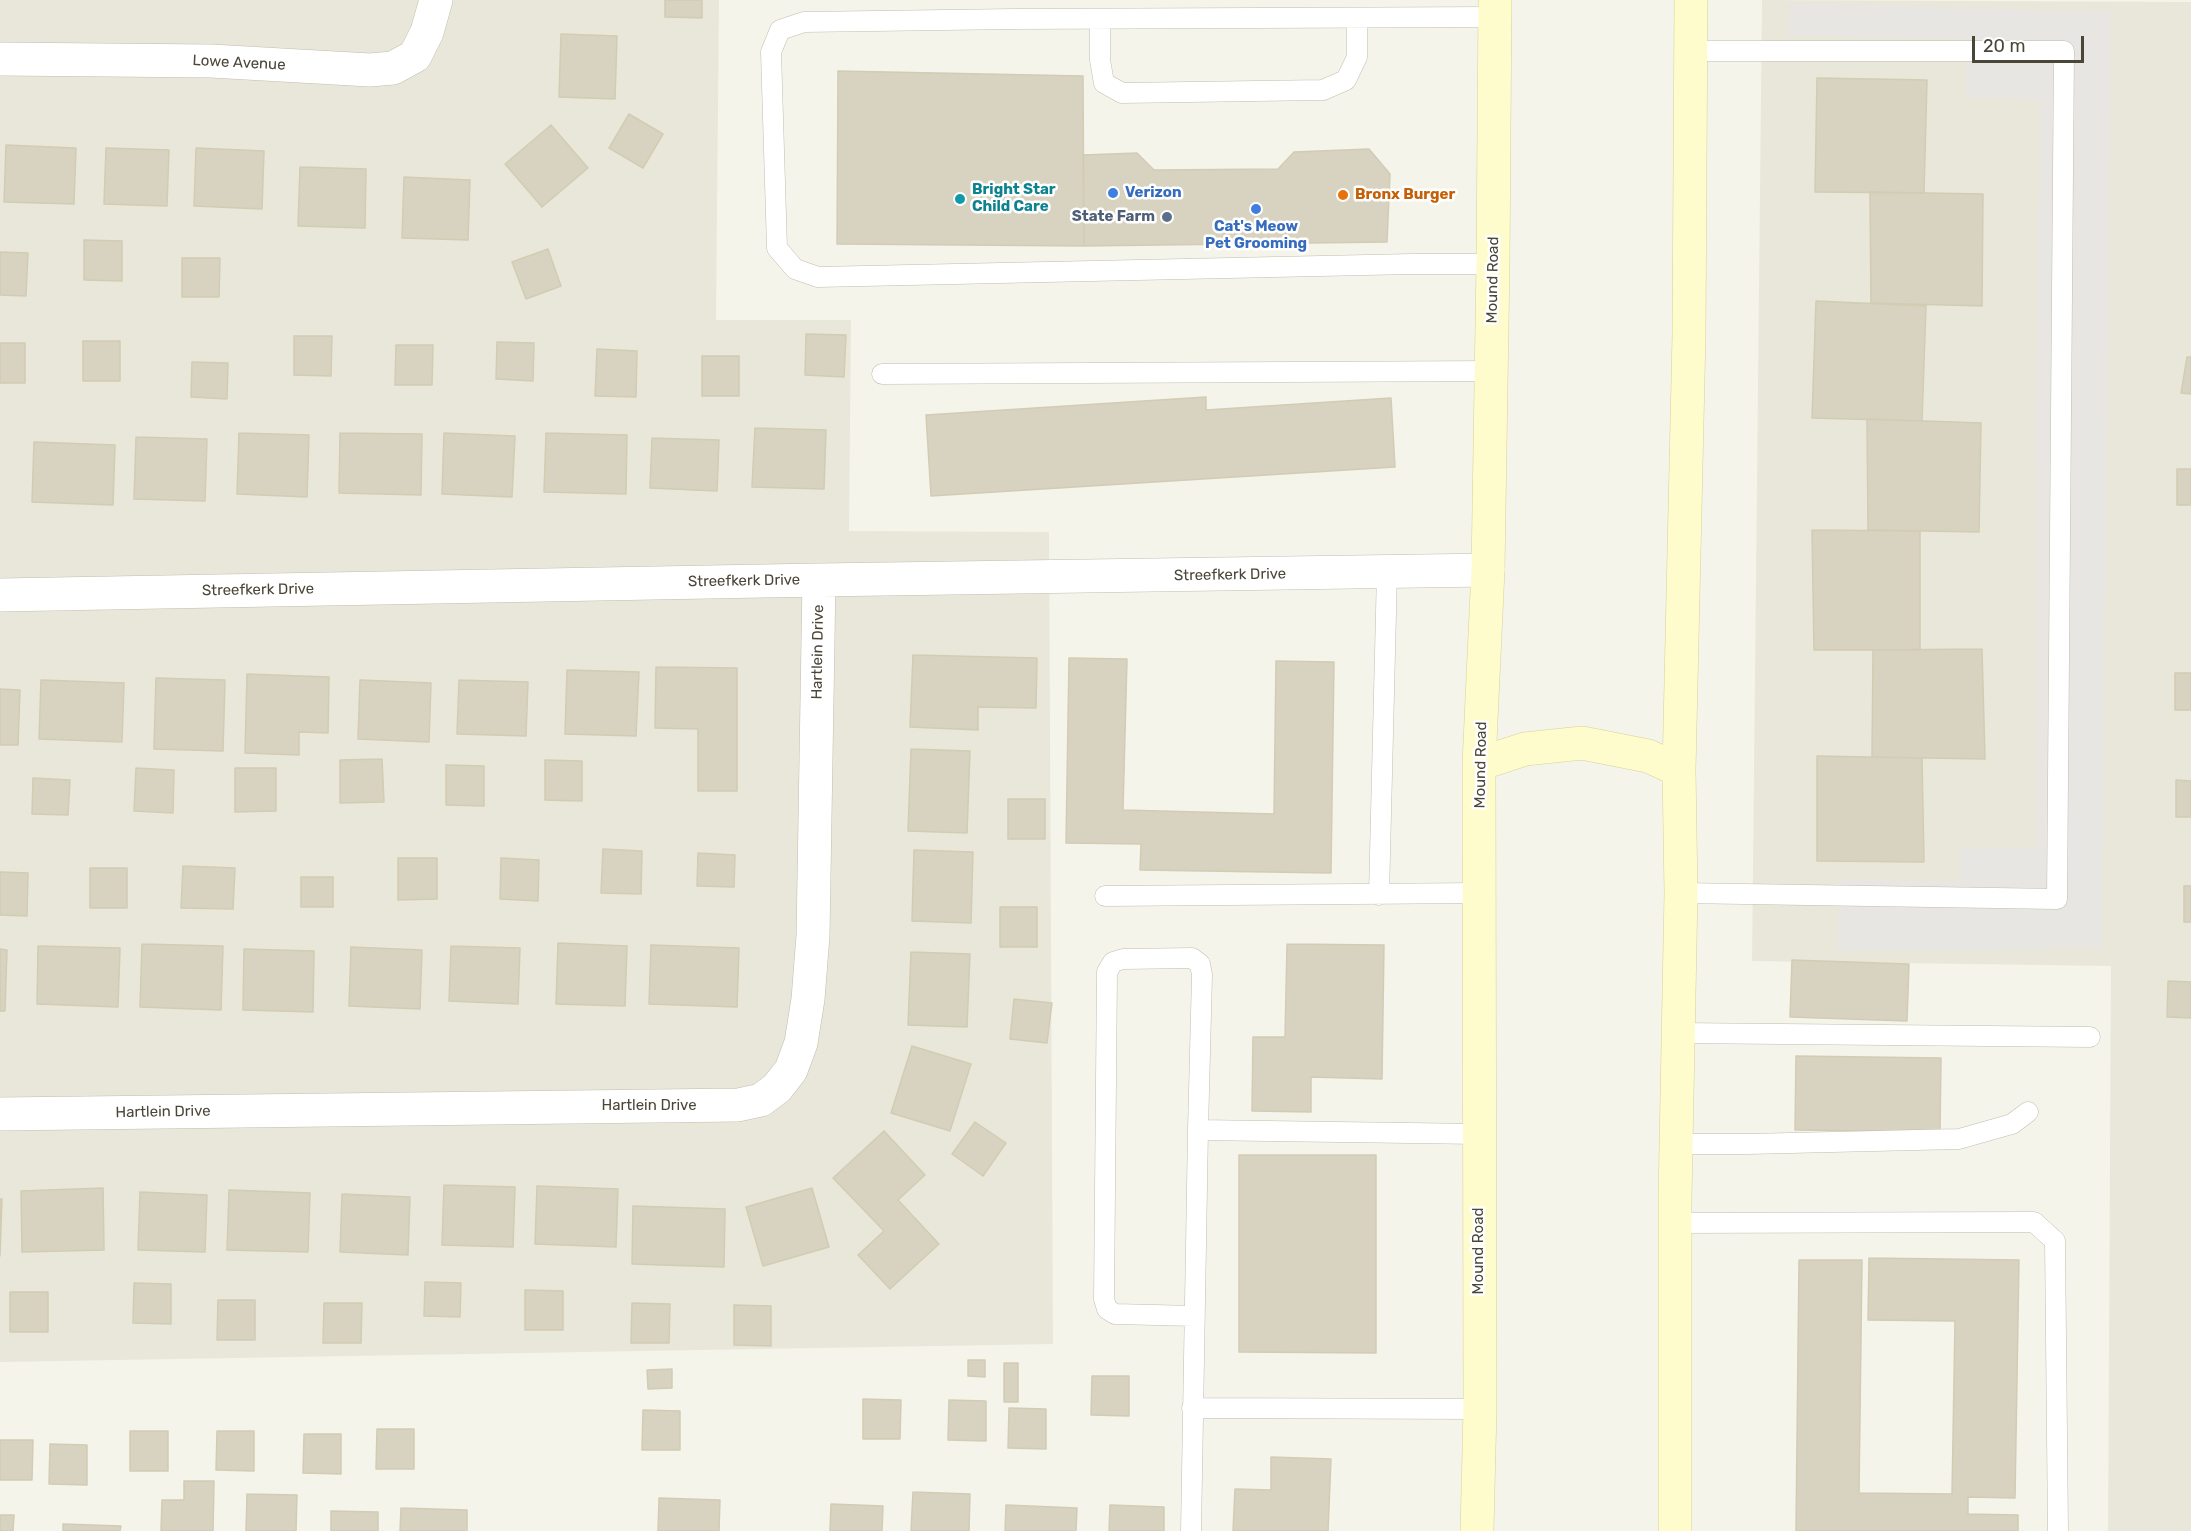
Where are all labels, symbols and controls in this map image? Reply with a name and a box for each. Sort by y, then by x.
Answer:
scale bar [1975,24,2088,62]
text: 20 m [1983,35,2025,57]
street label: Lowe Avenue [192,52,286,74]
place label: Bright Star Child Care [972,181,1056,216]
place label: Verizon [1125,184,1182,202]
marker: Verizon [1106,186,1120,200]
place label: Bronx Burger [1355,186,1455,204]
marker: Bronx Burger [1336,188,1350,202]
marker: Bright Star Child Care [953,192,967,206]
marker: Cat's Meow Pet Grooming [1249,202,1263,216]
place label: State Farm [1072,208,1155,226]
marker: State Farm [1160,210,1174,224]
place label: Cat's Meow Pet Grooming [1205,218,1307,253]
street label: Mound Road [1483,236,1503,324]
street label: Streefkerk Drive [1174,565,1286,585]
street label: Streefkerk Drive [688,571,800,591]
street label: Streefkerk Drive [202,580,314,600]
street label: Hartlein Drive [808,604,828,700]
street label: Mound Road [1471,721,1491,809]
street label: Hartlein Drive [601,1097,697,1115]
street label: Hartlein Drive [115,1102,211,1122]
street label: Mound Road [1470,1208,1488,1294]

